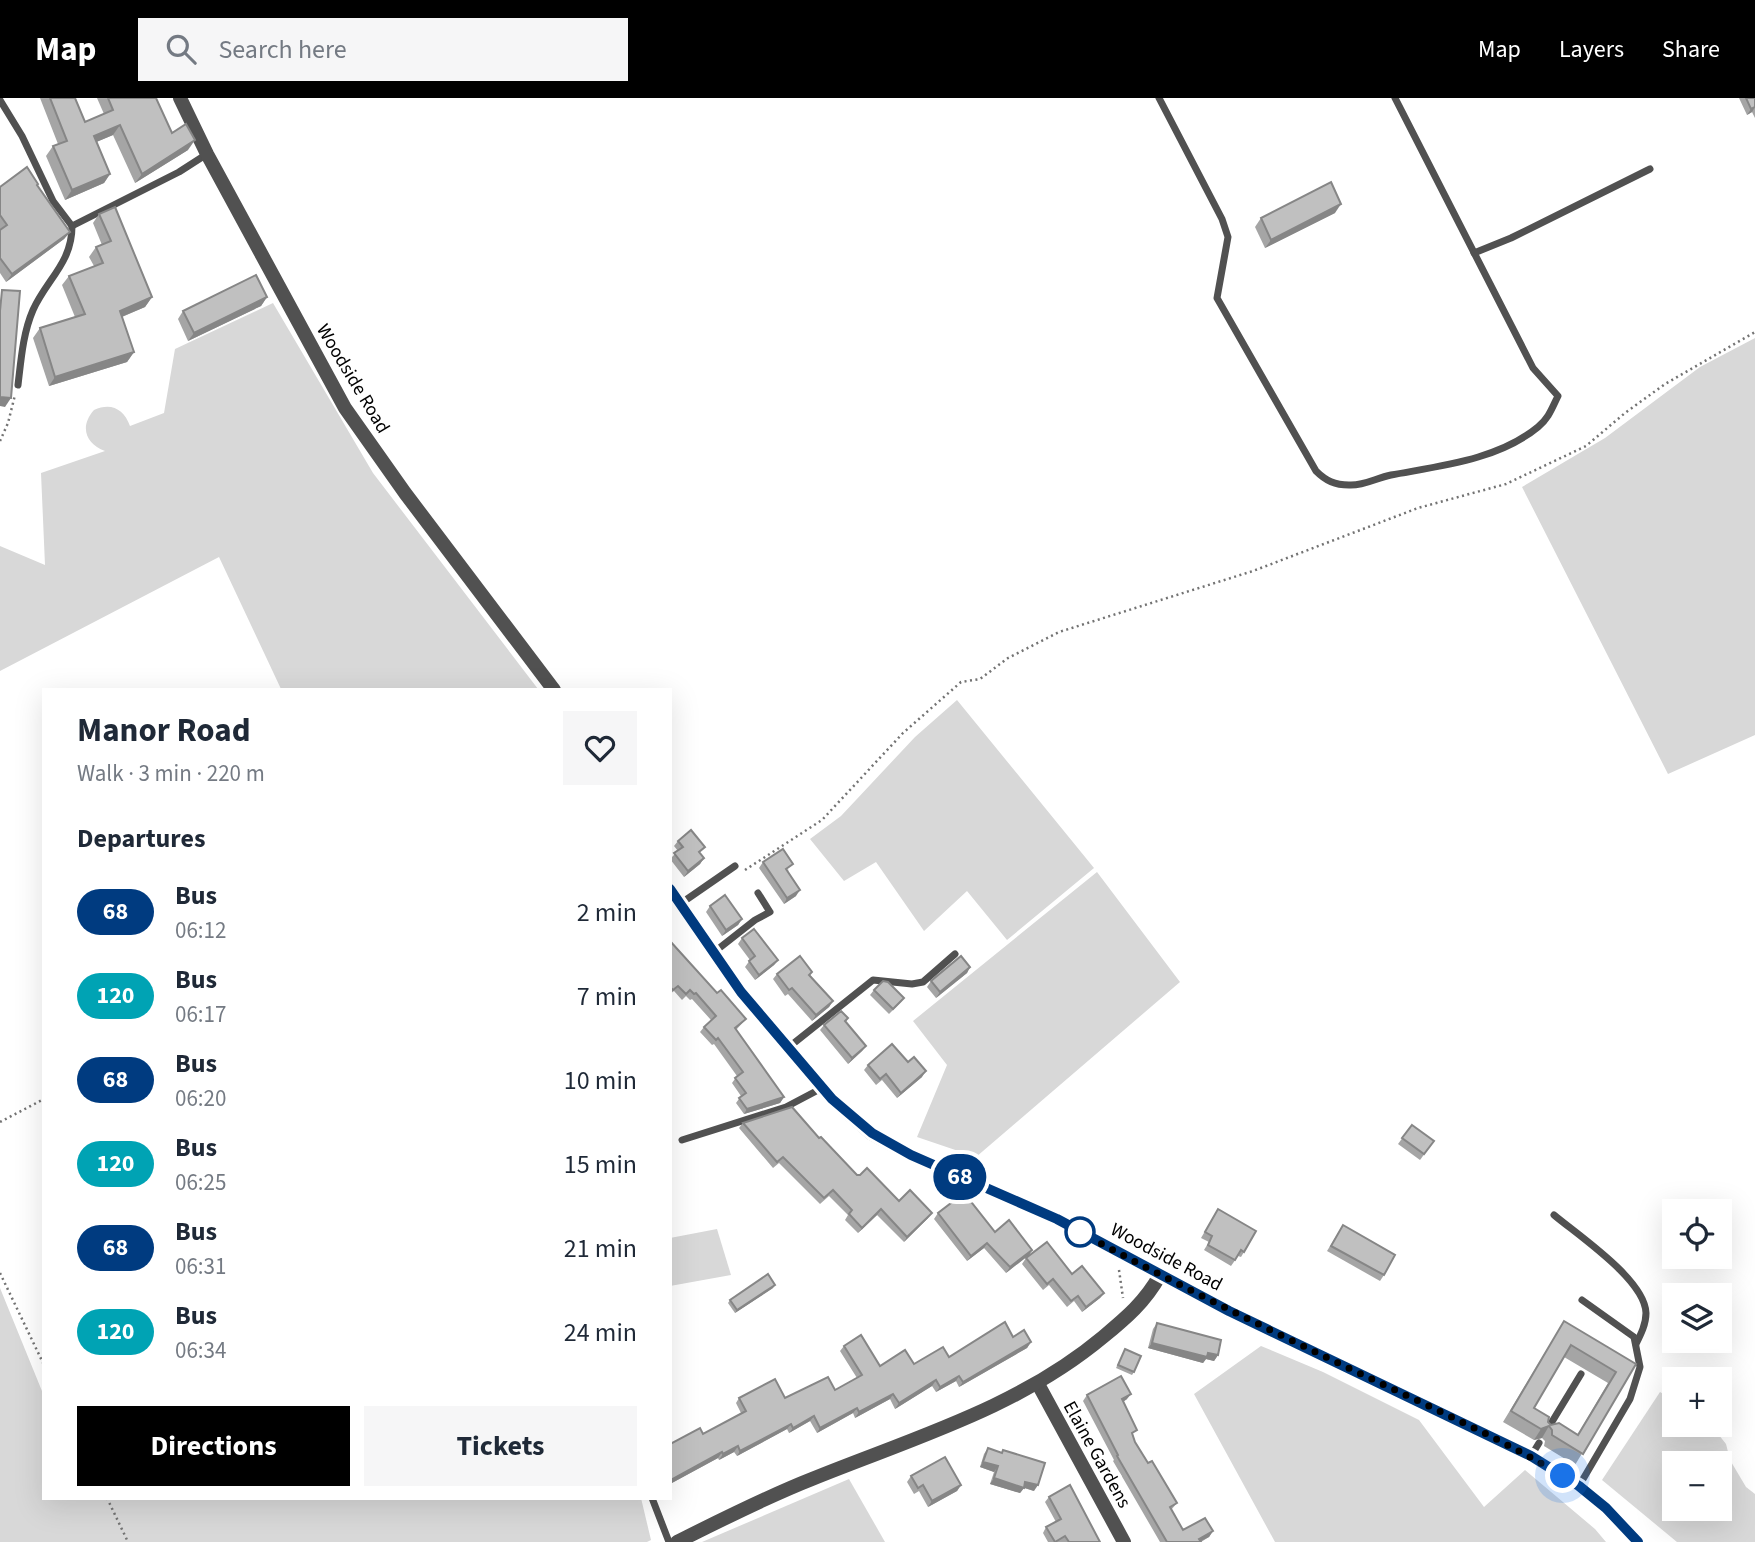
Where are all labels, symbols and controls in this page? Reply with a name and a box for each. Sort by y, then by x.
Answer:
search box [138,18,628,81]
text: Map [35,26,96,73]
icon: search [162,30,200,68]
text: Search here [218,31,347,68]
text: Map [1478,32,1521,67]
text: Layers [1559,32,1624,67]
text: Share [1662,32,1720,67]
street label: Woodside Road [309,319,396,439]
text: Manor Road [77,707,251,754]
button: heart [563,711,637,785]
text: Walk · 3 min · 220 m [77,757,265,790]
text: Departures [77,820,205,857]
text: Bus [175,877,217,914]
text: 68 [103,894,128,929]
text: 2 min [577,894,637,931]
text: 06:12 [175,914,226,947]
text: Bus [175,961,217,998]
text: 120 [96,978,135,1013]
text: 7 min [577,978,637,1015]
text: 06:17 [175,998,226,1031]
text: Bus [175,1045,217,1082]
text: 68 [103,1062,128,1097]
text: 10 min [564,1062,637,1099]
text: 06:20 [175,1082,226,1115]
text: Bus [175,1129,217,1166]
text: 120 [96,1146,135,1181]
text: 15 min [564,1146,637,1183]
line badge: 68 [928,1154,992,1200]
text: 68 [947,1159,973,1194]
text: 06:25 [175,1166,226,1199]
map controls [1662,1199,1732,1521]
button: locate [1662,1199,1732,1269]
text: Bus [175,1213,217,1250]
street label: Woodside Road [1106,1216,1227,1298]
unlabelled marker [1065,1217,1095,1247]
text: 68 [103,1230,128,1265]
text: 21 min [564,1230,637,1267]
text: 06:31 [175,1250,226,1283]
button: layers [1662,1283,1732,1353]
text: Bus [175,1297,217,1334]
text: 120 [96,1314,135,1349]
text: 24 min [564,1314,637,1351]
text: 06:34 [175,1334,226,1367]
button: + [1662,1367,1732,1437]
street label: Elaine Gardens [1056,1396,1137,1513]
button: Directions [77,1406,350,1486]
button: Tickets [364,1406,637,1486]
button: − [1662,1451,1732,1521]
your location [1545,1458,1580,1493]

